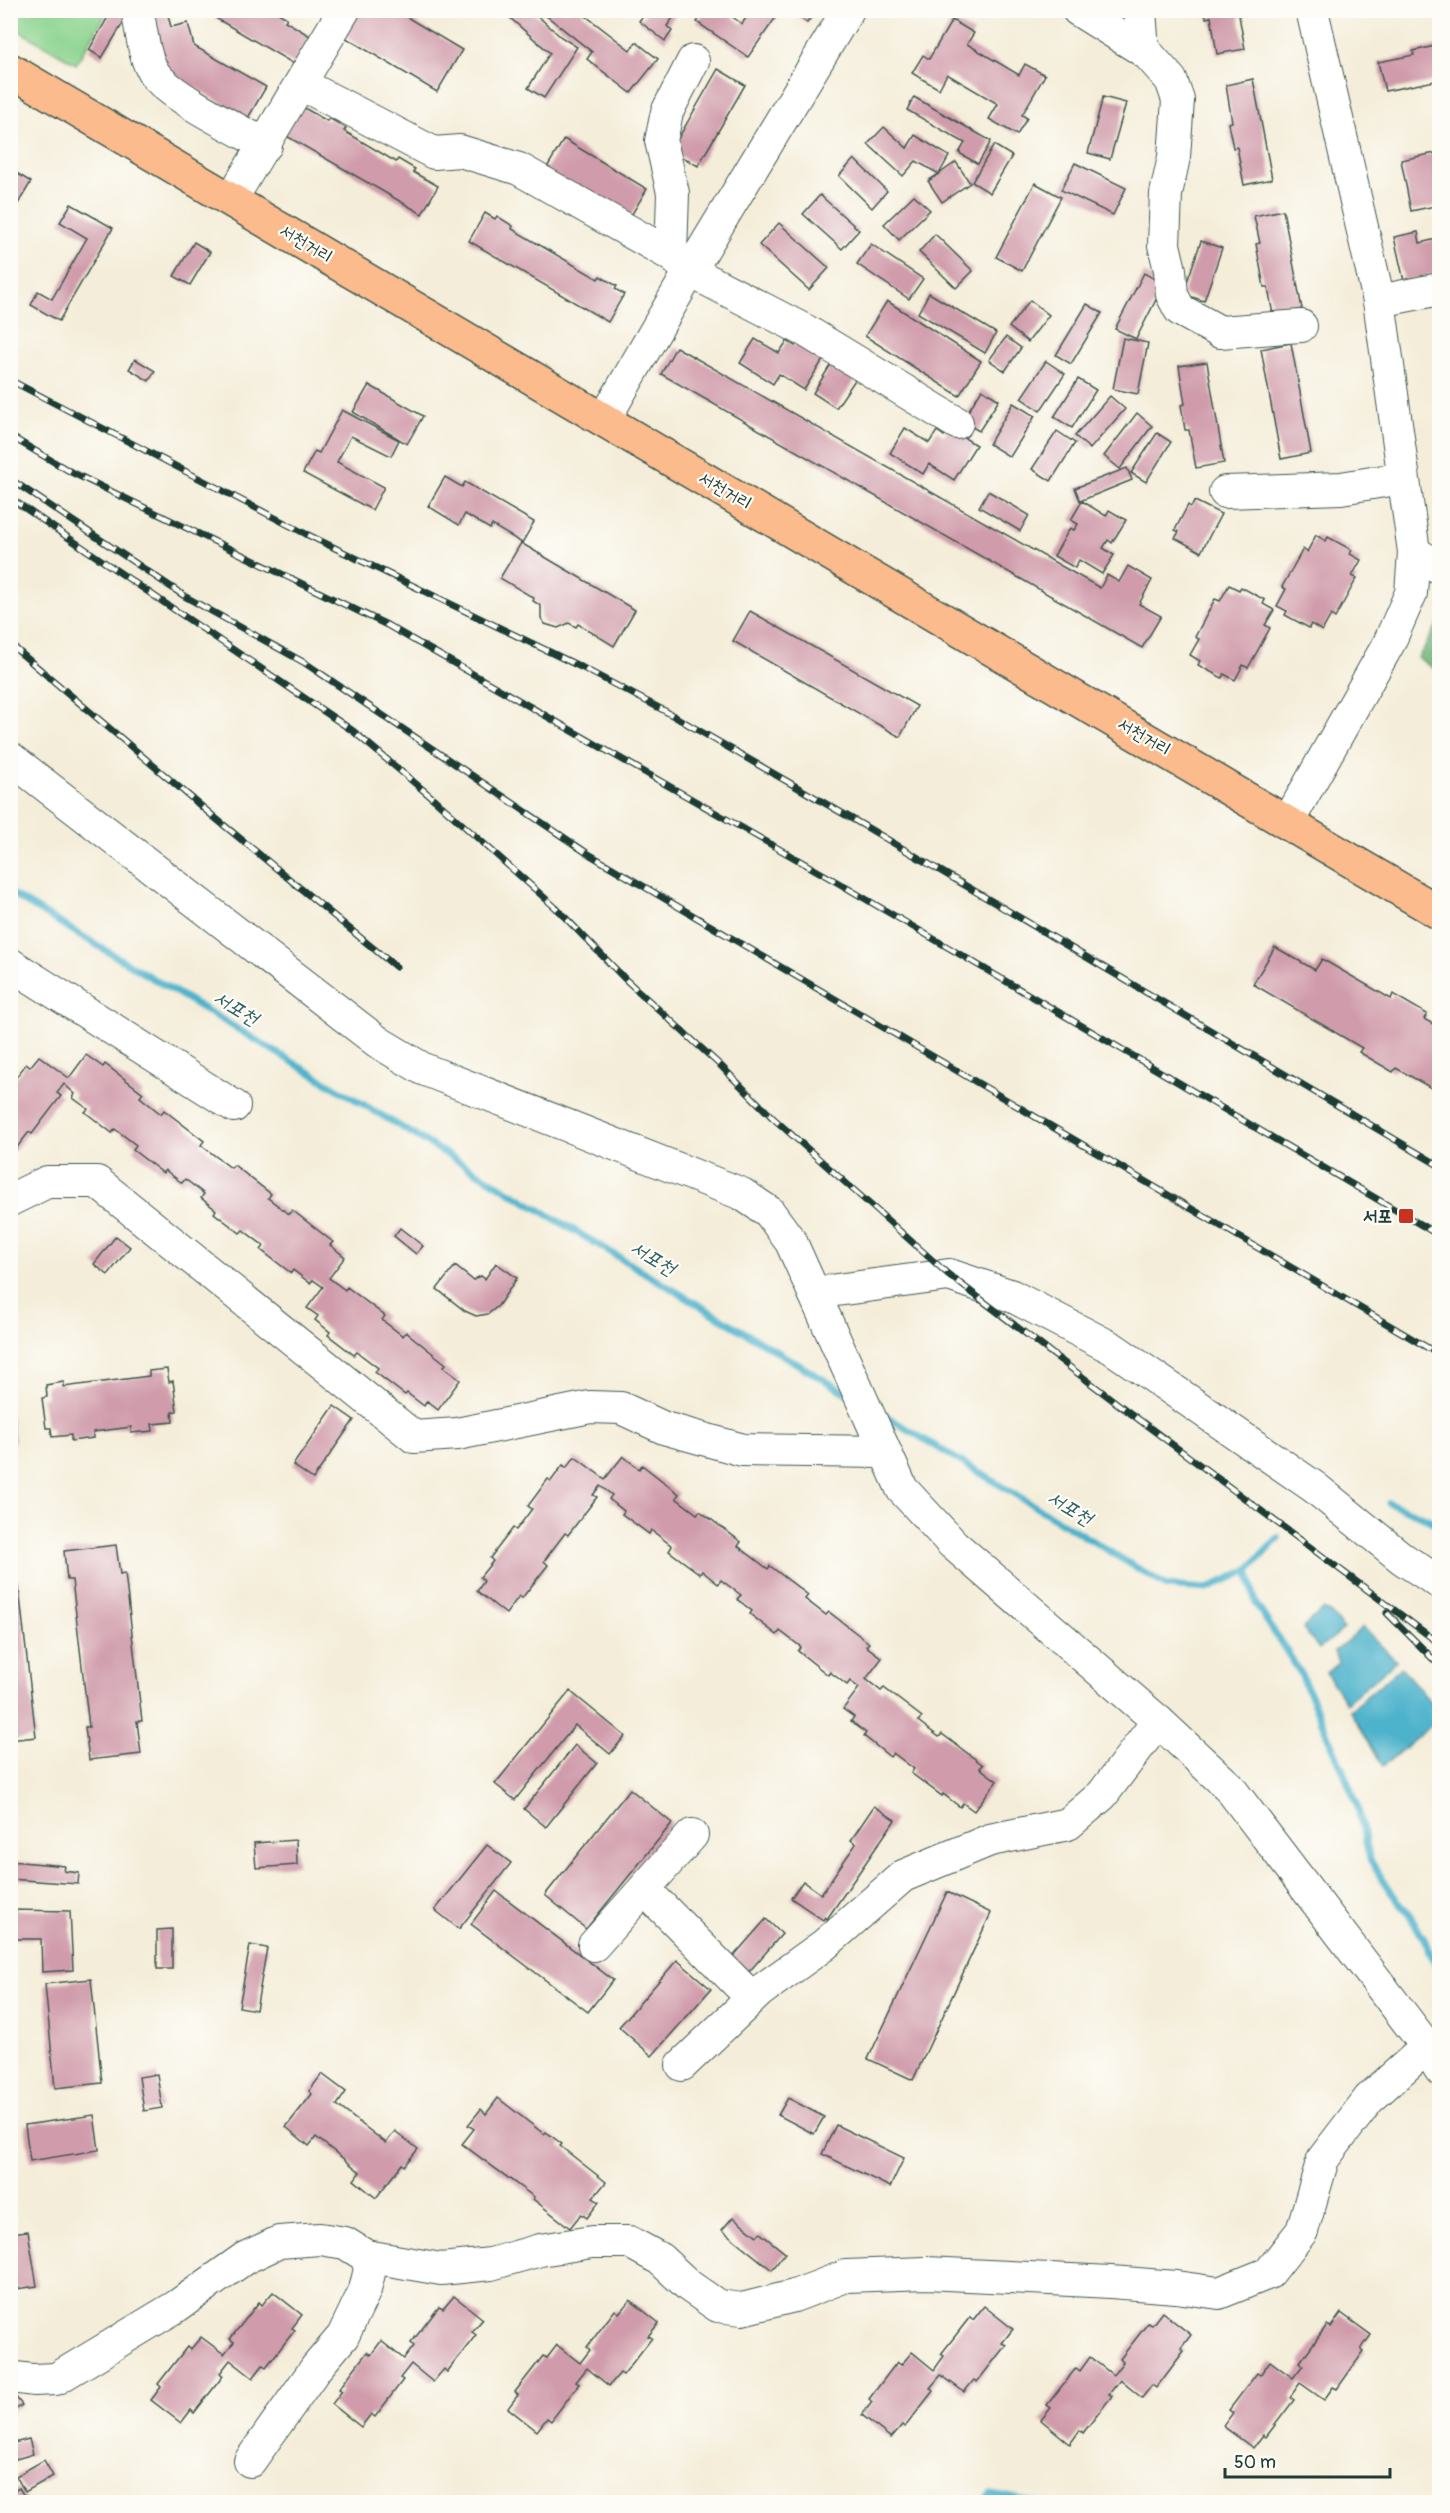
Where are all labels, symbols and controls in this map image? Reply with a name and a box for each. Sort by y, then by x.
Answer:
street label: 서천거리 [275,219,337,269]
street label: 서천거리 [694,467,756,515]
street label: 서천거리 [1113,713,1175,761]
water label: 서포천 [209,985,265,1032]
place label: 서포 [1363,1205,1392,1228]
marker: 서포 [1397,1207,1415,1225]
water label: 서포천 [626,1235,682,1282]
water label: 서포천 [1043,1485,1099,1532]
scale bar [1225,2441,1390,2479]
text: 50 m [1234,2451,1276,2474]

